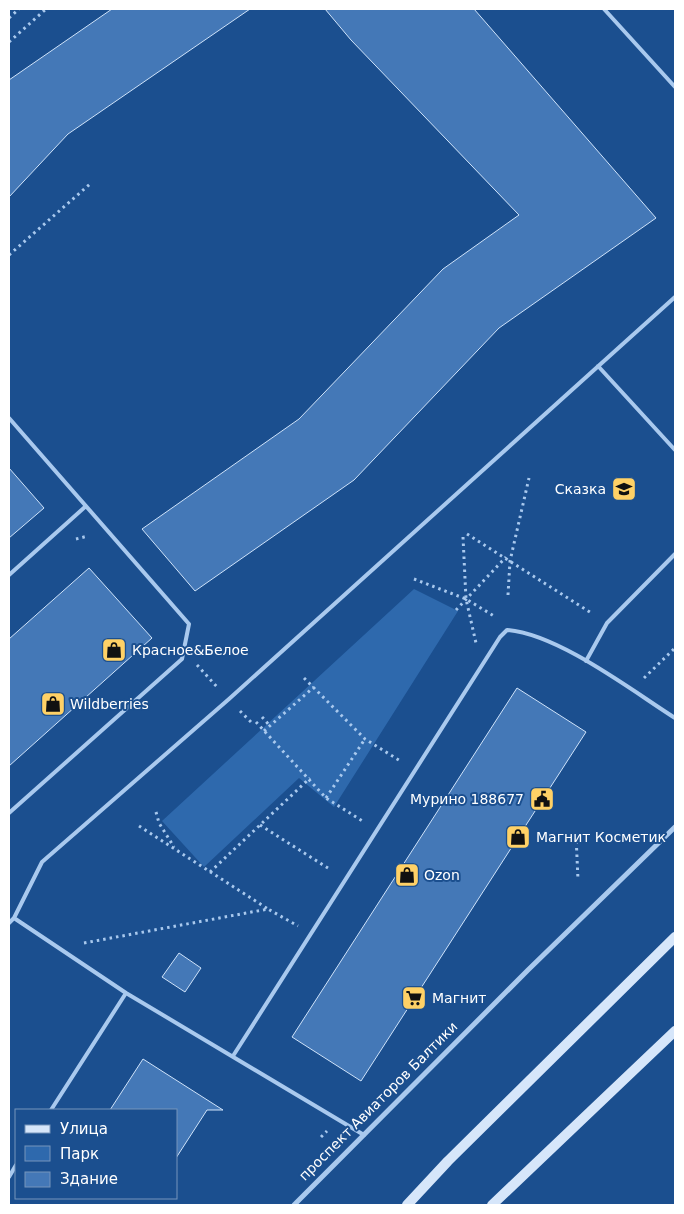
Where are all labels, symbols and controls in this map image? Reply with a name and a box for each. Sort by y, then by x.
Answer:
school or university icon: Сказка [611,476,637,502]
place label: Сказка [555,481,606,497]
shop icon: Красное&Белое [101,637,127,663]
place label: Красное&Белое [132,642,249,658]
shop icon: Wildberries [40,691,66,717]
place label: Wildberries [70,696,149,712]
public building icon: Мурино 188677 [529,786,555,812]
place label: Мурино 188677 [410,791,524,807]
shop icon: Магнит Косметик [505,824,531,850]
place label: Магнит Косметик [536,829,666,845]
shop icon: Ozon [394,862,420,888]
place label: Ozon [424,867,460,883]
supermarket icon: Магнит [401,985,427,1011]
place label: Магнит [432,990,486,1006]
street label: проспект Авиаторов Балтики [295,1018,461,1184]
legend [15,1109,178,1199]
text: Улица [60,1120,108,1138]
text: Парк [60,1145,99,1163]
text: Здание [60,1170,118,1188]

